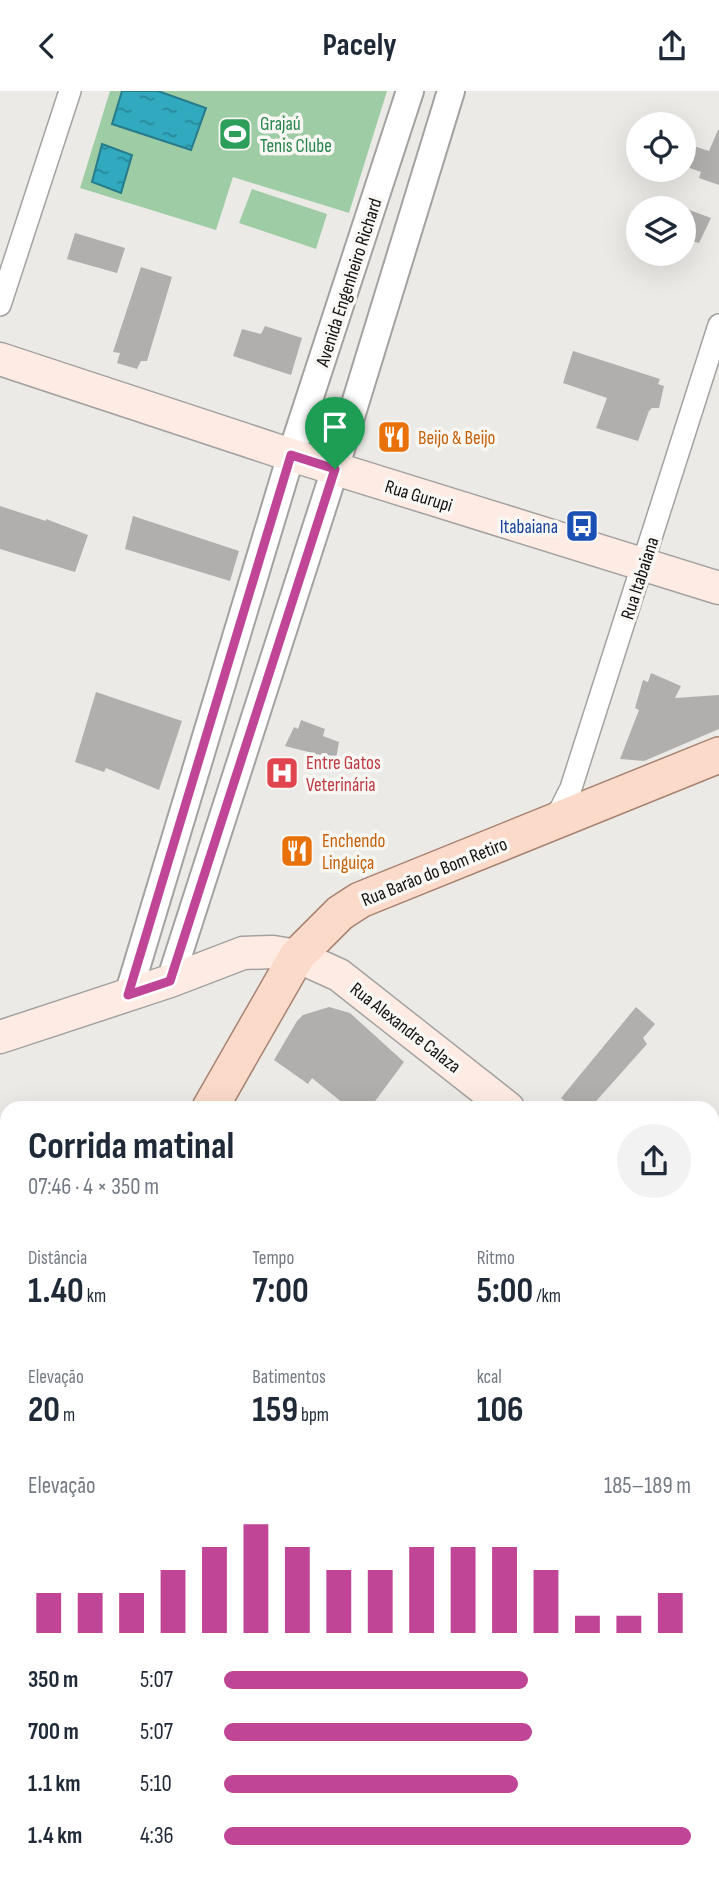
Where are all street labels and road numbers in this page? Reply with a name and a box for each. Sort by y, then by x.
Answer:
street label: Avenida Engenheiro Richard [311,195,388,371]
street label: Rua Gurupi [382,475,455,518]
street label: Rua Itabaiana [616,534,665,623]
street label: Rua Barão do Bom Retiro [358,833,511,912]
street label: Rua Alexandre Calaza [345,978,465,1078]

